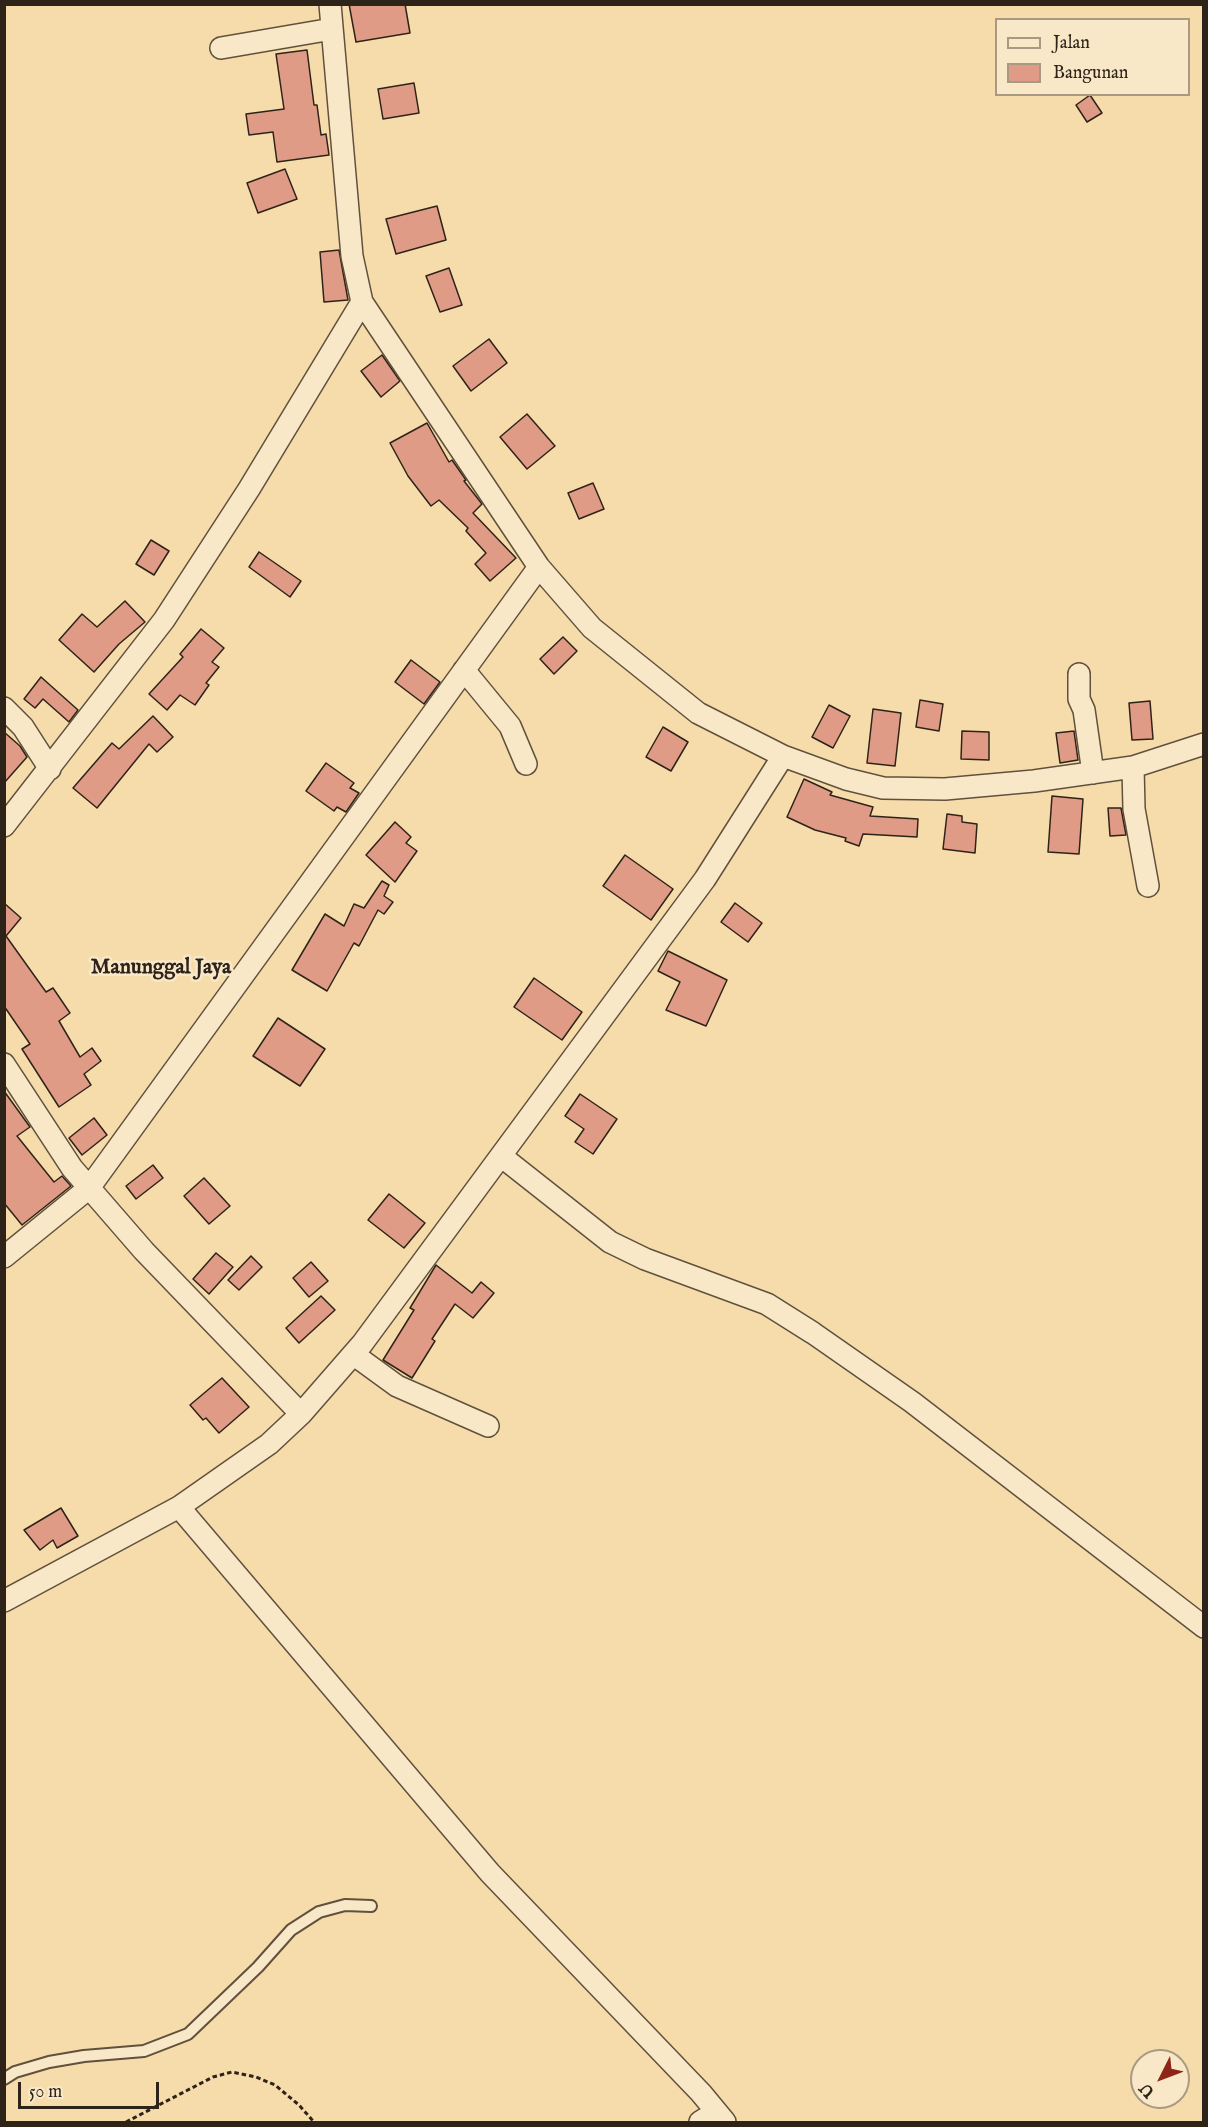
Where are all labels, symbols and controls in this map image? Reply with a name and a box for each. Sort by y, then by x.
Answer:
legend [995,18,1190,96]
text: Jalan [1053,32,1090,55]
text: Bangunan [1053,62,1128,85]
district label: Manunggal Jaya [91,956,231,982]
north arrow [1130,2049,1190,2109]
scale bar [21,2070,162,2108]
text: U [1136,2078,1160,2101]
text: 50 m [29,2081,62,2104]

